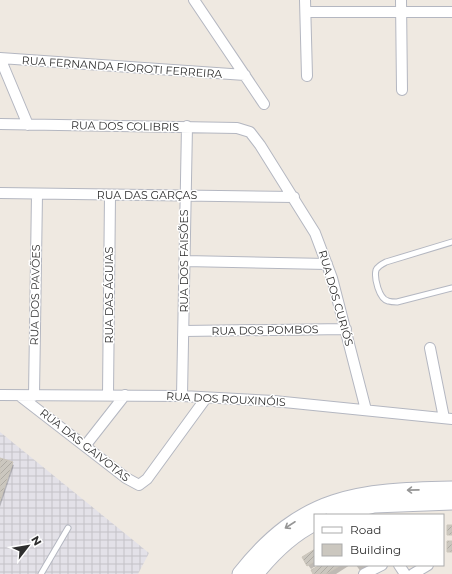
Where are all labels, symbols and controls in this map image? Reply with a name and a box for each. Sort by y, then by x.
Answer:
street label: RUA FERNANDA FIOROTI FERREIRA [21,53,223,81]
street label: RUA DOS COLIBRIS [71,118,179,134]
street label: RUA DAS GARÇAS [97,188,197,202]
street label: RUA DOS FAISÕES [177,209,191,313]
street label: RUA DOS PAVÕES [27,244,43,346]
street label: RUA DAS ÁGUIAS [102,246,116,343]
street label: RUA DOS CURIÓS [316,248,356,348]
street label: RUA DOS POMBOS [211,322,319,338]
street label: RUA DOS ROUXINÓIS [166,389,286,409]
street label: RUA DAS GAIVOTAS [37,405,133,485]
one-way arrow [407,486,420,494]
legend [314,514,444,566]
one-way arrow [285,521,296,529]
text: Road [350,522,381,537]
north arrow [8,526,48,566]
text: N [28,533,45,548]
text: Building [350,542,401,557]

